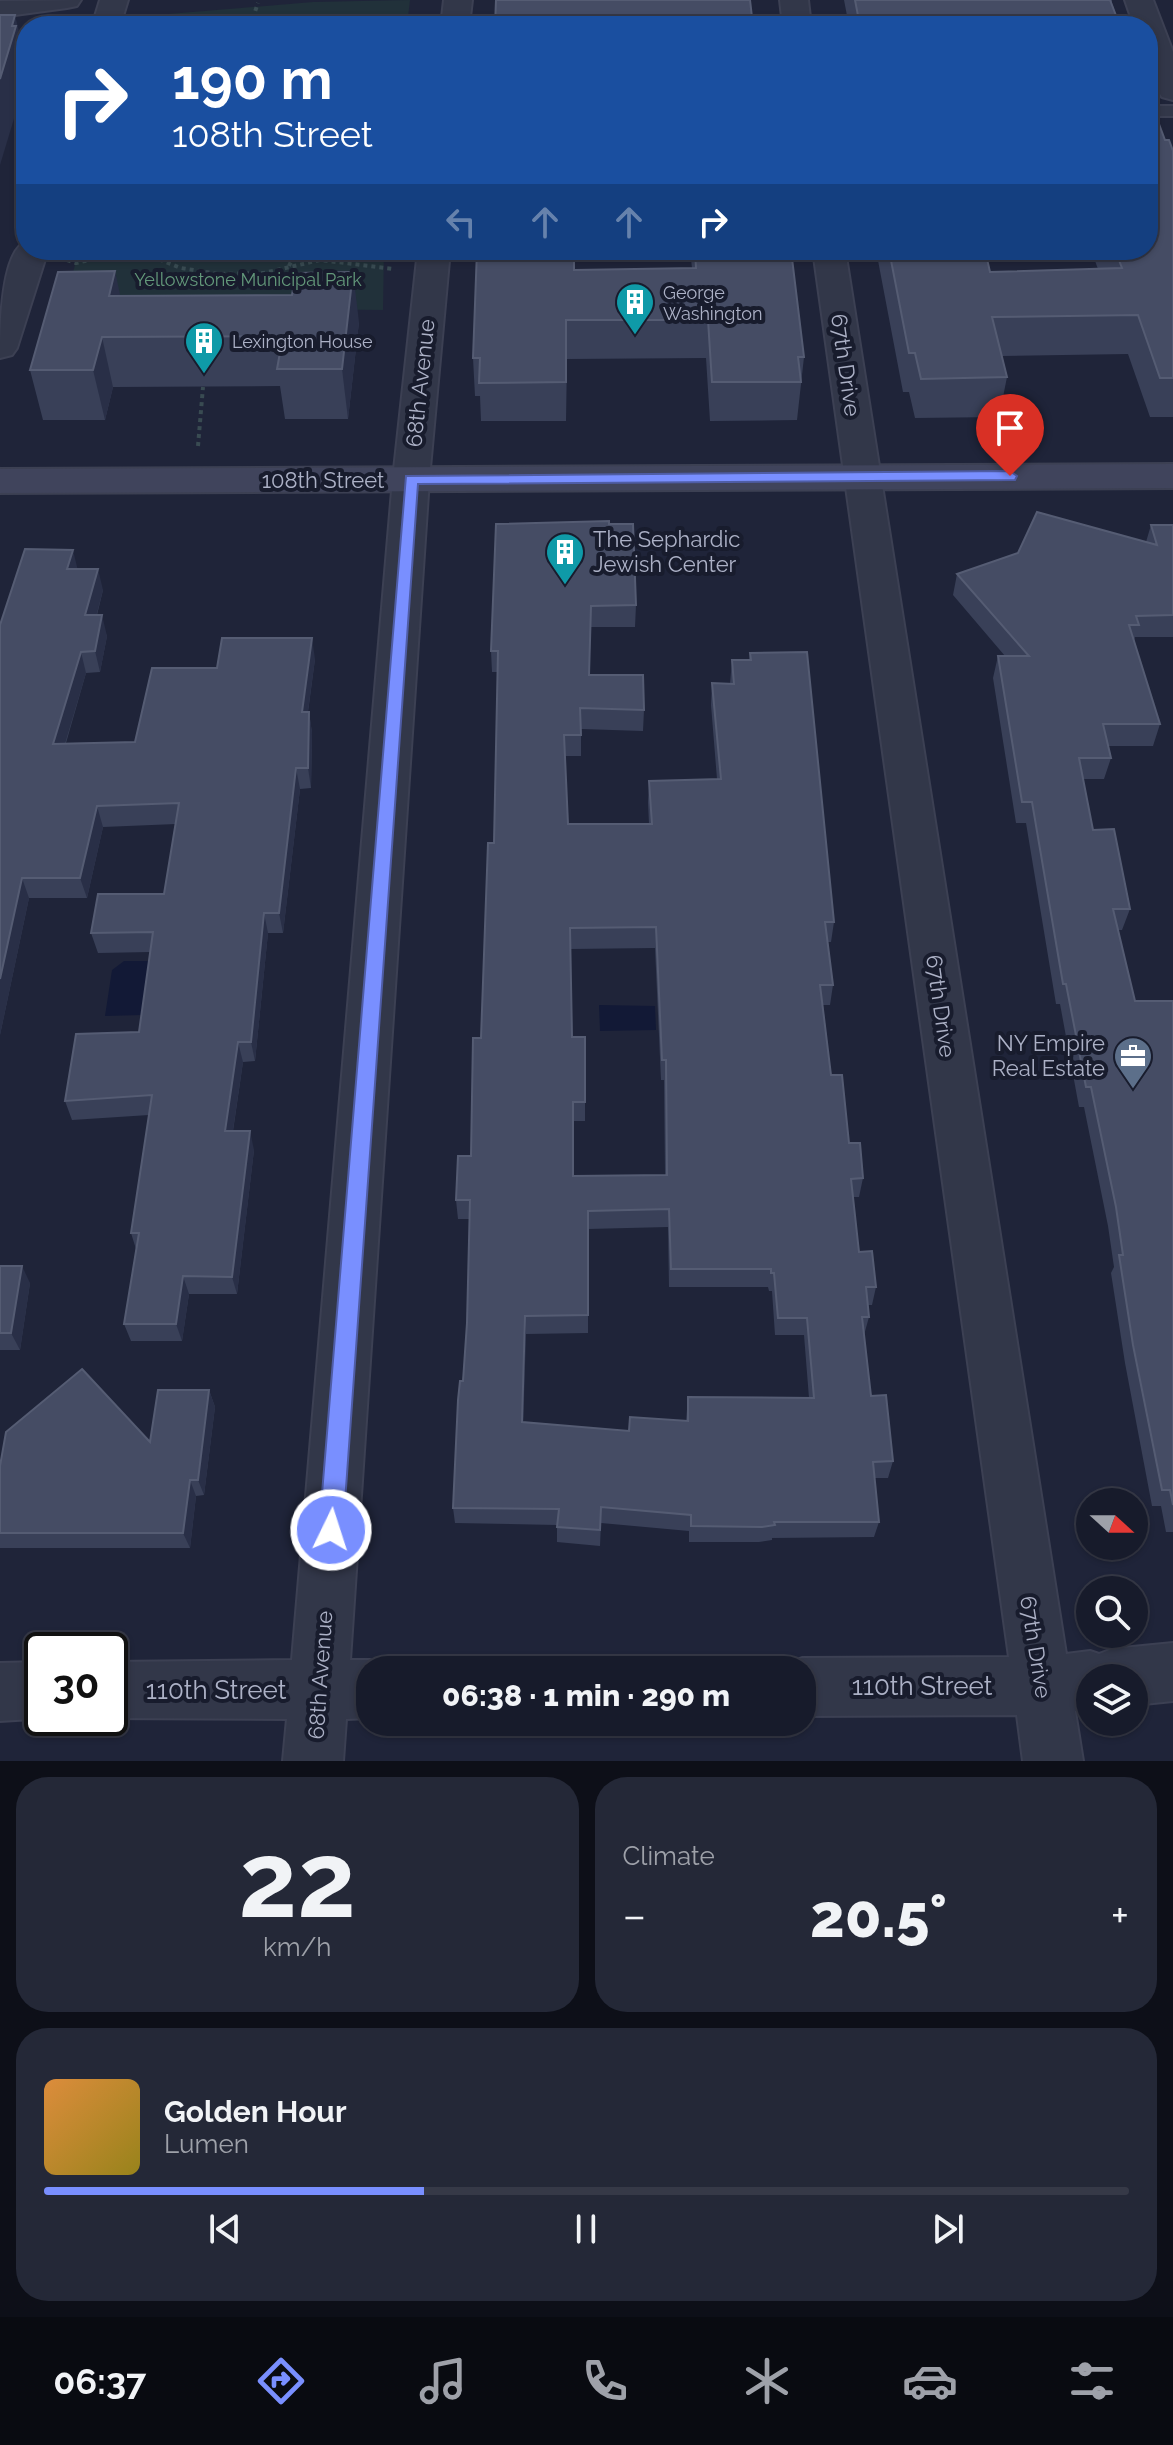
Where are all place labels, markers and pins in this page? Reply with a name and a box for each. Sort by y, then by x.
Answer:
building icon: George Washington [614,281,656,336]
place label: George Washington [663,282,763,324]
building icon: Lexington House [183,320,225,375]
place label: Lexington House [232,331,373,352]
pin [976,394,1044,476]
place label: The Sephardic Jewish Center [593,526,740,577]
building icon: The Sephardic Jewish Center [544,531,586,586]
place label: NY Empire Real Estate [992,1030,1105,1081]
office icon: NY Empire Real Estate [1112,1035,1154,1090]

